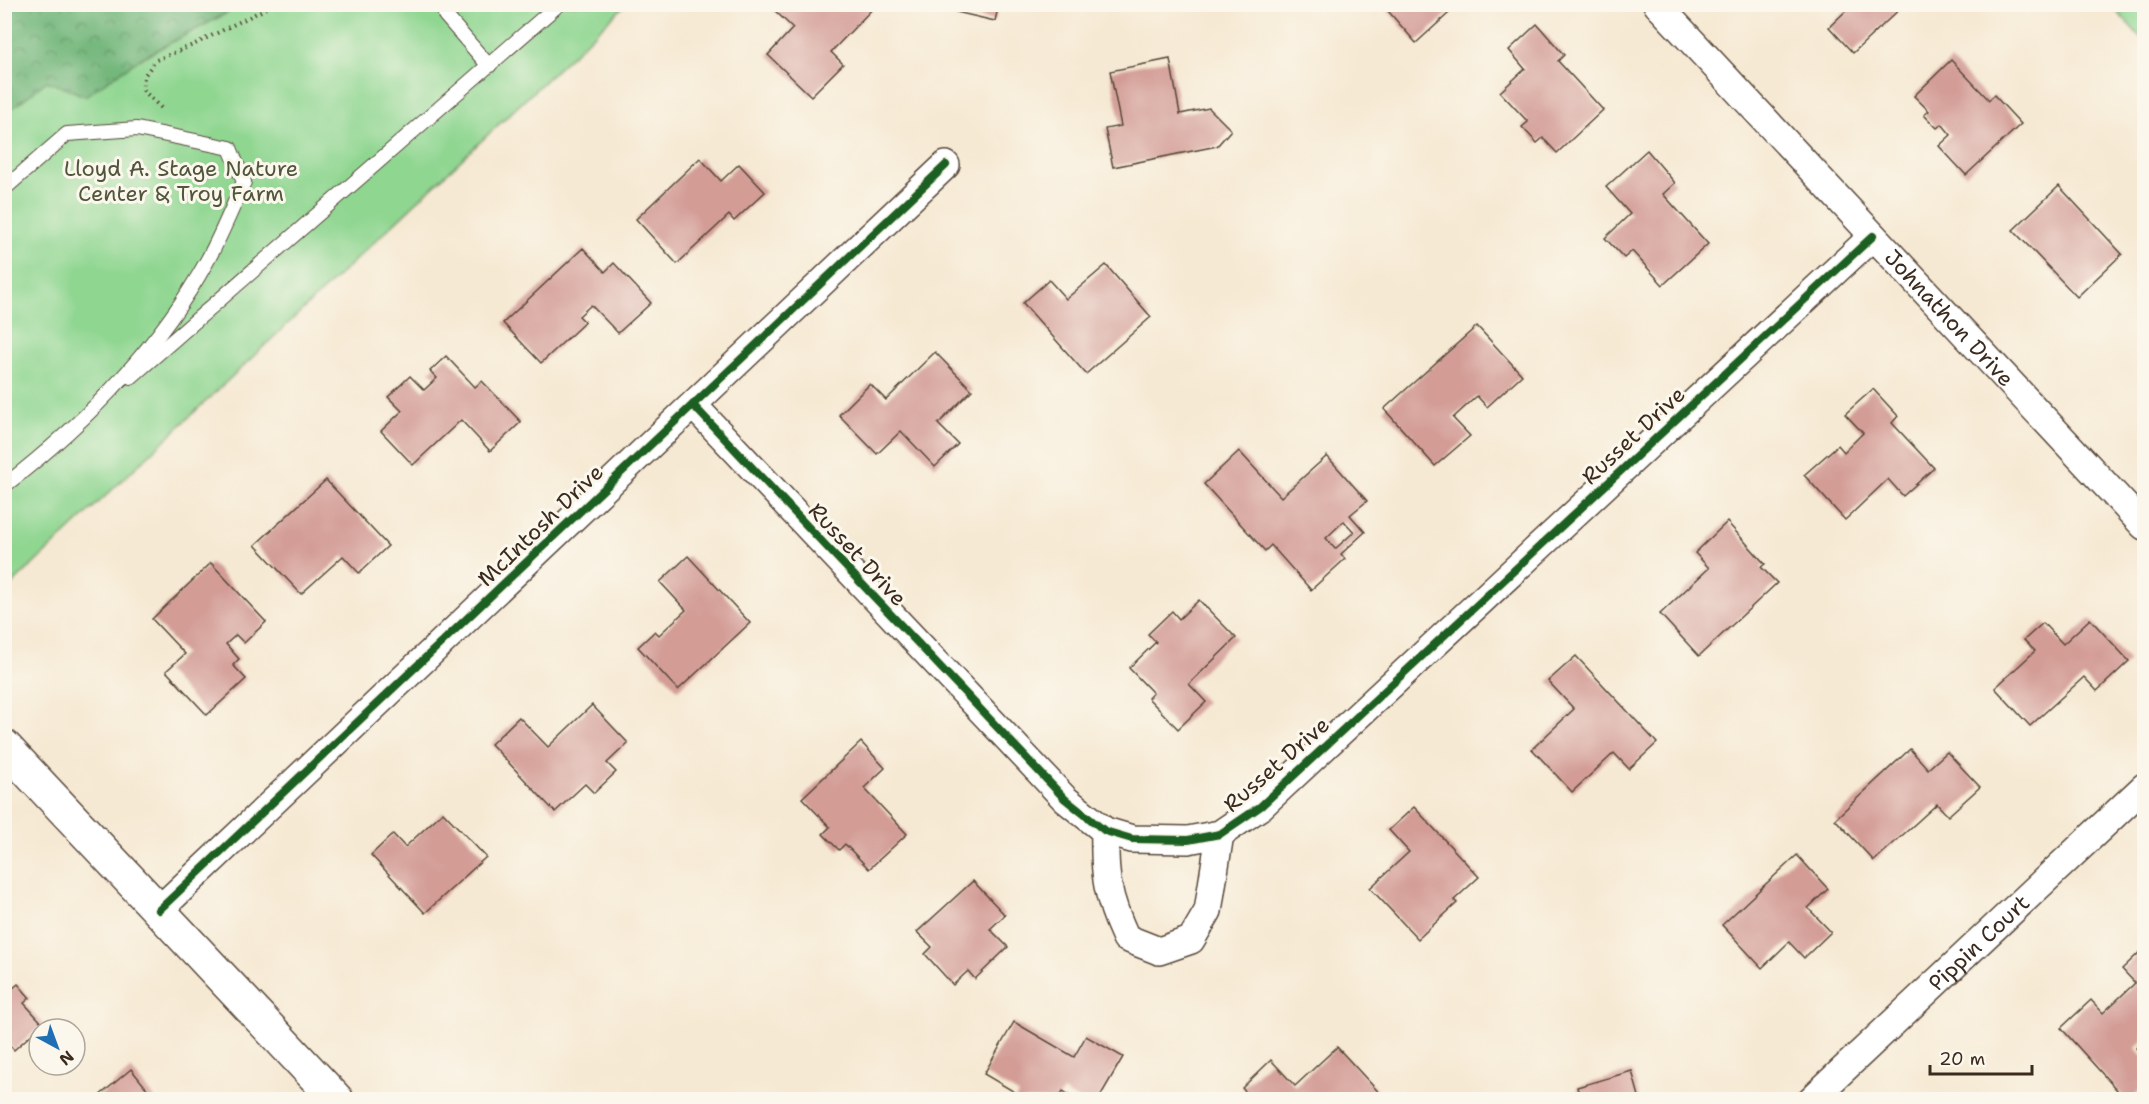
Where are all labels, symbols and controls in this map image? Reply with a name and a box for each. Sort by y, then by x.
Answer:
park label: Lloyd A. Stage Nature Center & Troy Farm [64,154,298,208]
street label: Johnathon Drive [1878,243,2020,393]
street label: Russet Drive [1575,380,1691,491]
street label: McIntosh Drive [471,458,609,593]
street label: Russet Drive [802,496,913,612]
street label: Russet Drive [1217,710,1335,818]
street label: Pippin Court [1922,888,2036,997]
north arrow [27,1017,87,1077]
scale bar [1930,1038,2032,1076]
text: N [55,1046,78,1070]
text: 20 m [1939,1047,1985,1071]

